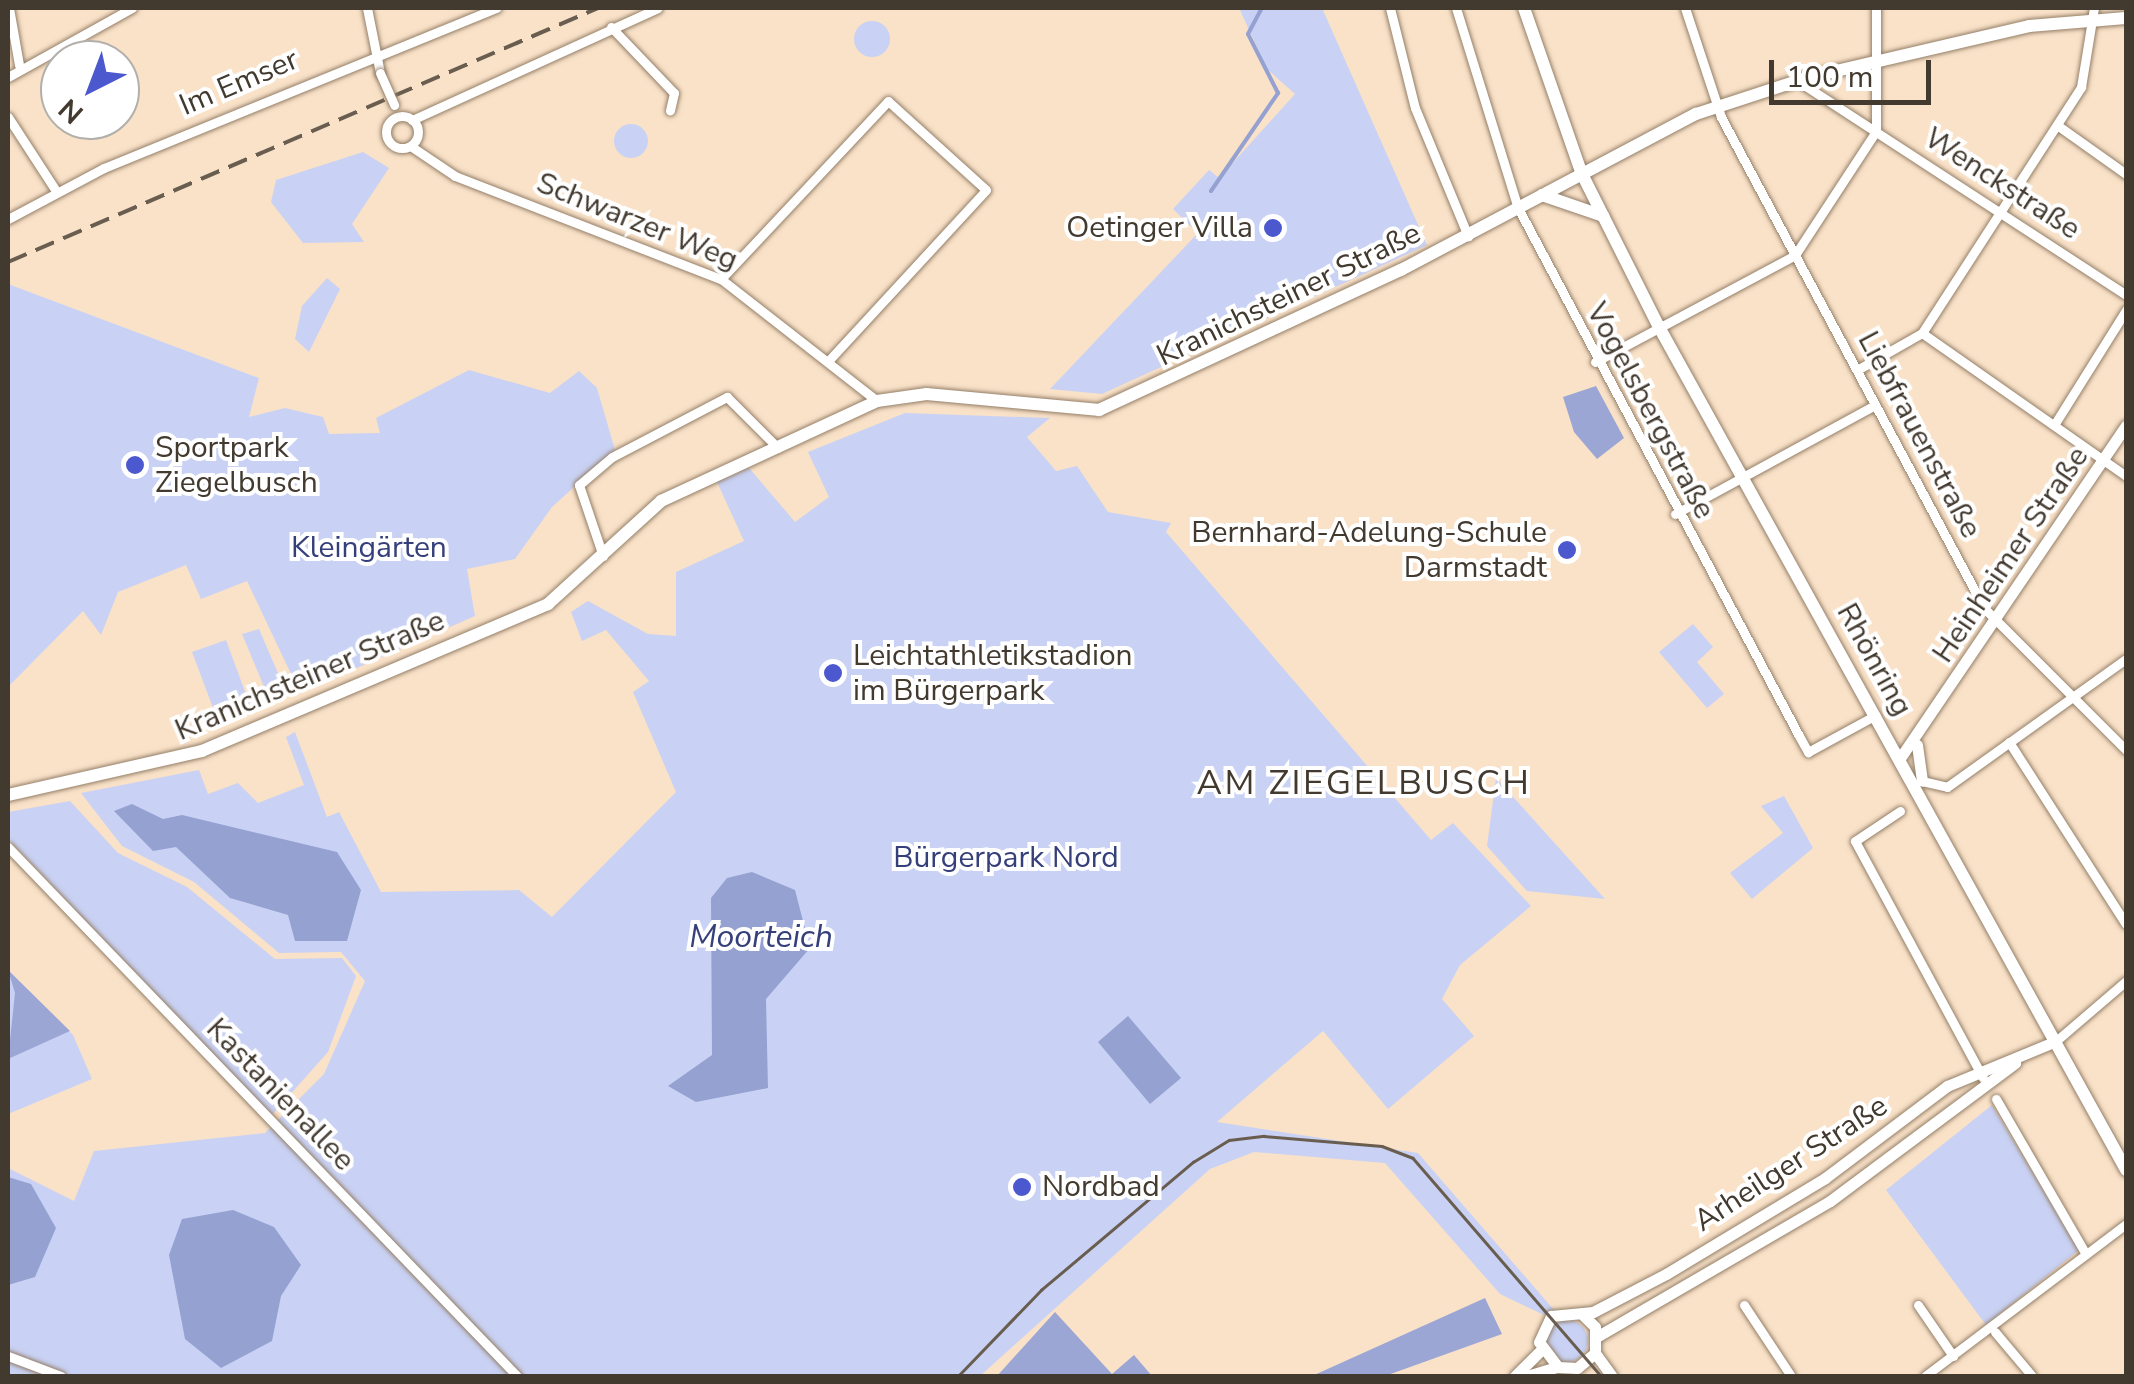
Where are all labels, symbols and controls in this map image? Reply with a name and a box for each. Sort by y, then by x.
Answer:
north arrow [40,40,140,140]
scale bar [1774,40,1936,102]
street label: Im Emser [174,42,304,124]
text: 100 m [1786,57,1873,98]
text: N [51,90,92,132]
street label: Wenckstraße [1917,120,2087,248]
street label: Schwarzer Weg [531,165,743,279]
place label: Oetinger Villa [1066,210,1253,246]
street label: Kranichsteiner Straße [1151,215,1427,375]
marker: Oetinger Villa [1262,217,1284,239]
street label: Vogelsbergstraße [1578,297,1722,525]
street label: Liebfrauenstraße [1849,326,1989,544]
place label: Sportpark Ziegelbusch [155,430,318,500]
street label: Heinheimer Straße [1925,440,2097,670]
marker: Sportpark Ziegelbusch [124,454,146,476]
place label: Bernhard-Adelung-Schule Darmstadt [1191,515,1547,586]
park label: Kleingärten [291,530,447,566]
marker: Bernhard-Adelung-Schule Darmstadt [1556,539,1578,561]
street label: Rhönring [1828,597,1920,723]
street label: Kranichsteiner Straße [170,603,450,749]
place label: Leichtathletikstadion im Bürgerpark [853,638,1133,708]
marker: Leichtathletikstadion im Bürgerpark [822,662,844,684]
district label: AM ZIEGELBUSCH [1197,762,1531,804]
park label: Bürgerpark Nord [893,840,1119,876]
water label: Moorteich [689,918,833,956]
street label: Kastanienallee [198,1011,362,1179]
street label: Arheilger Straße [1688,1088,1894,1240]
place label: Nordbad [1042,1169,1160,1205]
marker: Nordbad [1011,1176,1033,1198]

